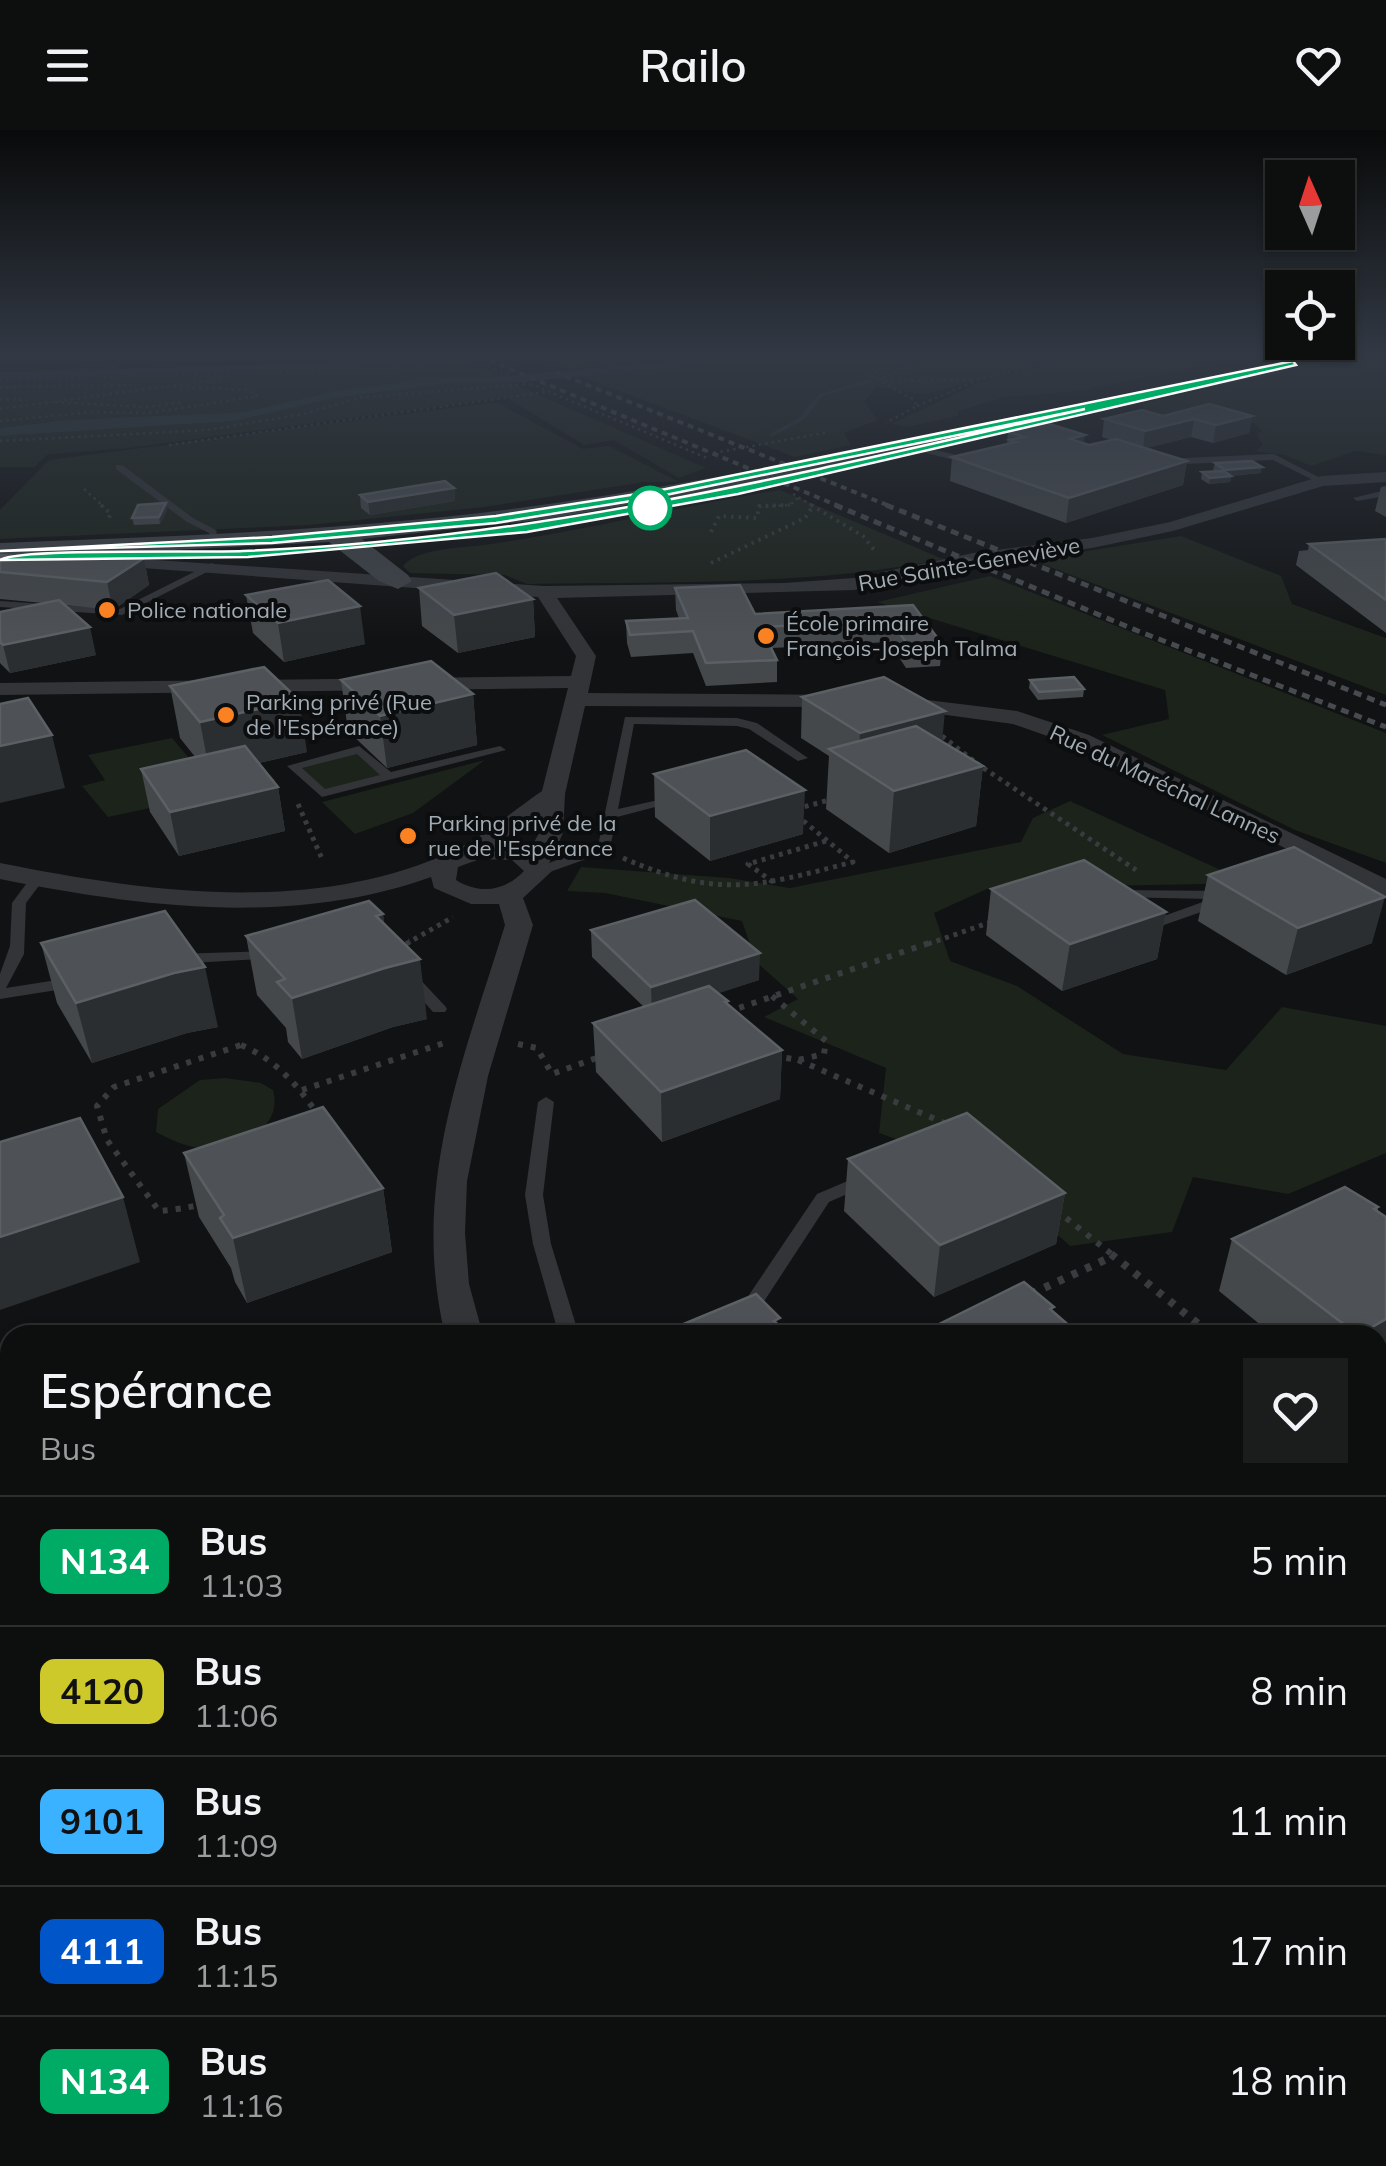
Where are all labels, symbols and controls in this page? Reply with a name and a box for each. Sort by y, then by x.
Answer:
text: Railo [639,37,747,93]
icon: menu [40,38,95,93]
icon: heart [1291,38,1346,93]
north arrow [1265,160,1355,250]
map controls [1265,160,1355,360]
button: locate [1265,270,1355,360]
unlabelled marker [629,487,671,529]
street label: Rue Sainte-Geneviève [856,531,1082,597]
place label: Police nationale [127,596,287,624]
marker: Police nationale [96,599,118,621]
place label: École primaire François-Joseph Talma [786,609,1017,662]
marker: École primaire François-Joseph Talma [755,625,777,647]
place label: Parking privé (Rue de l'Espérance) [246,688,432,741]
marker: Parking privé (Rue de l'Espérance) [215,704,237,726]
street label: Rue du Maréchal Lannes [1045,718,1285,850]
place label: Parking privé de la rue de l'Espérance [428,809,616,862]
marker: Parking privé de la rue de l'Espérance [397,825,419,847]
button: heart [1243,1358,1348,1463]
text: Espérance [40,1360,273,1420]
text: Bus [40,1428,96,1468]
text: Bus [199,1517,267,1565]
text: 5 min [1251,1537,1348,1585]
text: N134 [60,1539,149,1583]
text: 11:03 [199,1565,284,1605]
text: Bus [194,1647,262,1695]
text: 8 min [1251,1667,1348,1715]
text: 4120 [60,1669,144,1713]
text: 11:06 [194,1695,278,1735]
text: Bus [194,1777,262,1825]
text: 11 min [1228,1797,1348,1845]
text: 9101 [60,1799,144,1843]
text: 11:09 [194,1825,278,1865]
text: Bus [194,1907,262,1955]
text: 17 min [1228,1927,1348,1975]
text: 4111 [60,1929,144,1973]
text: 11:15 [194,1955,278,1995]
text: Bus [199,2037,267,2085]
text: 18 min [1228,2057,1348,2105]
text: N134 [60,2059,149,2103]
text: 11:16 [199,2085,284,2125]

